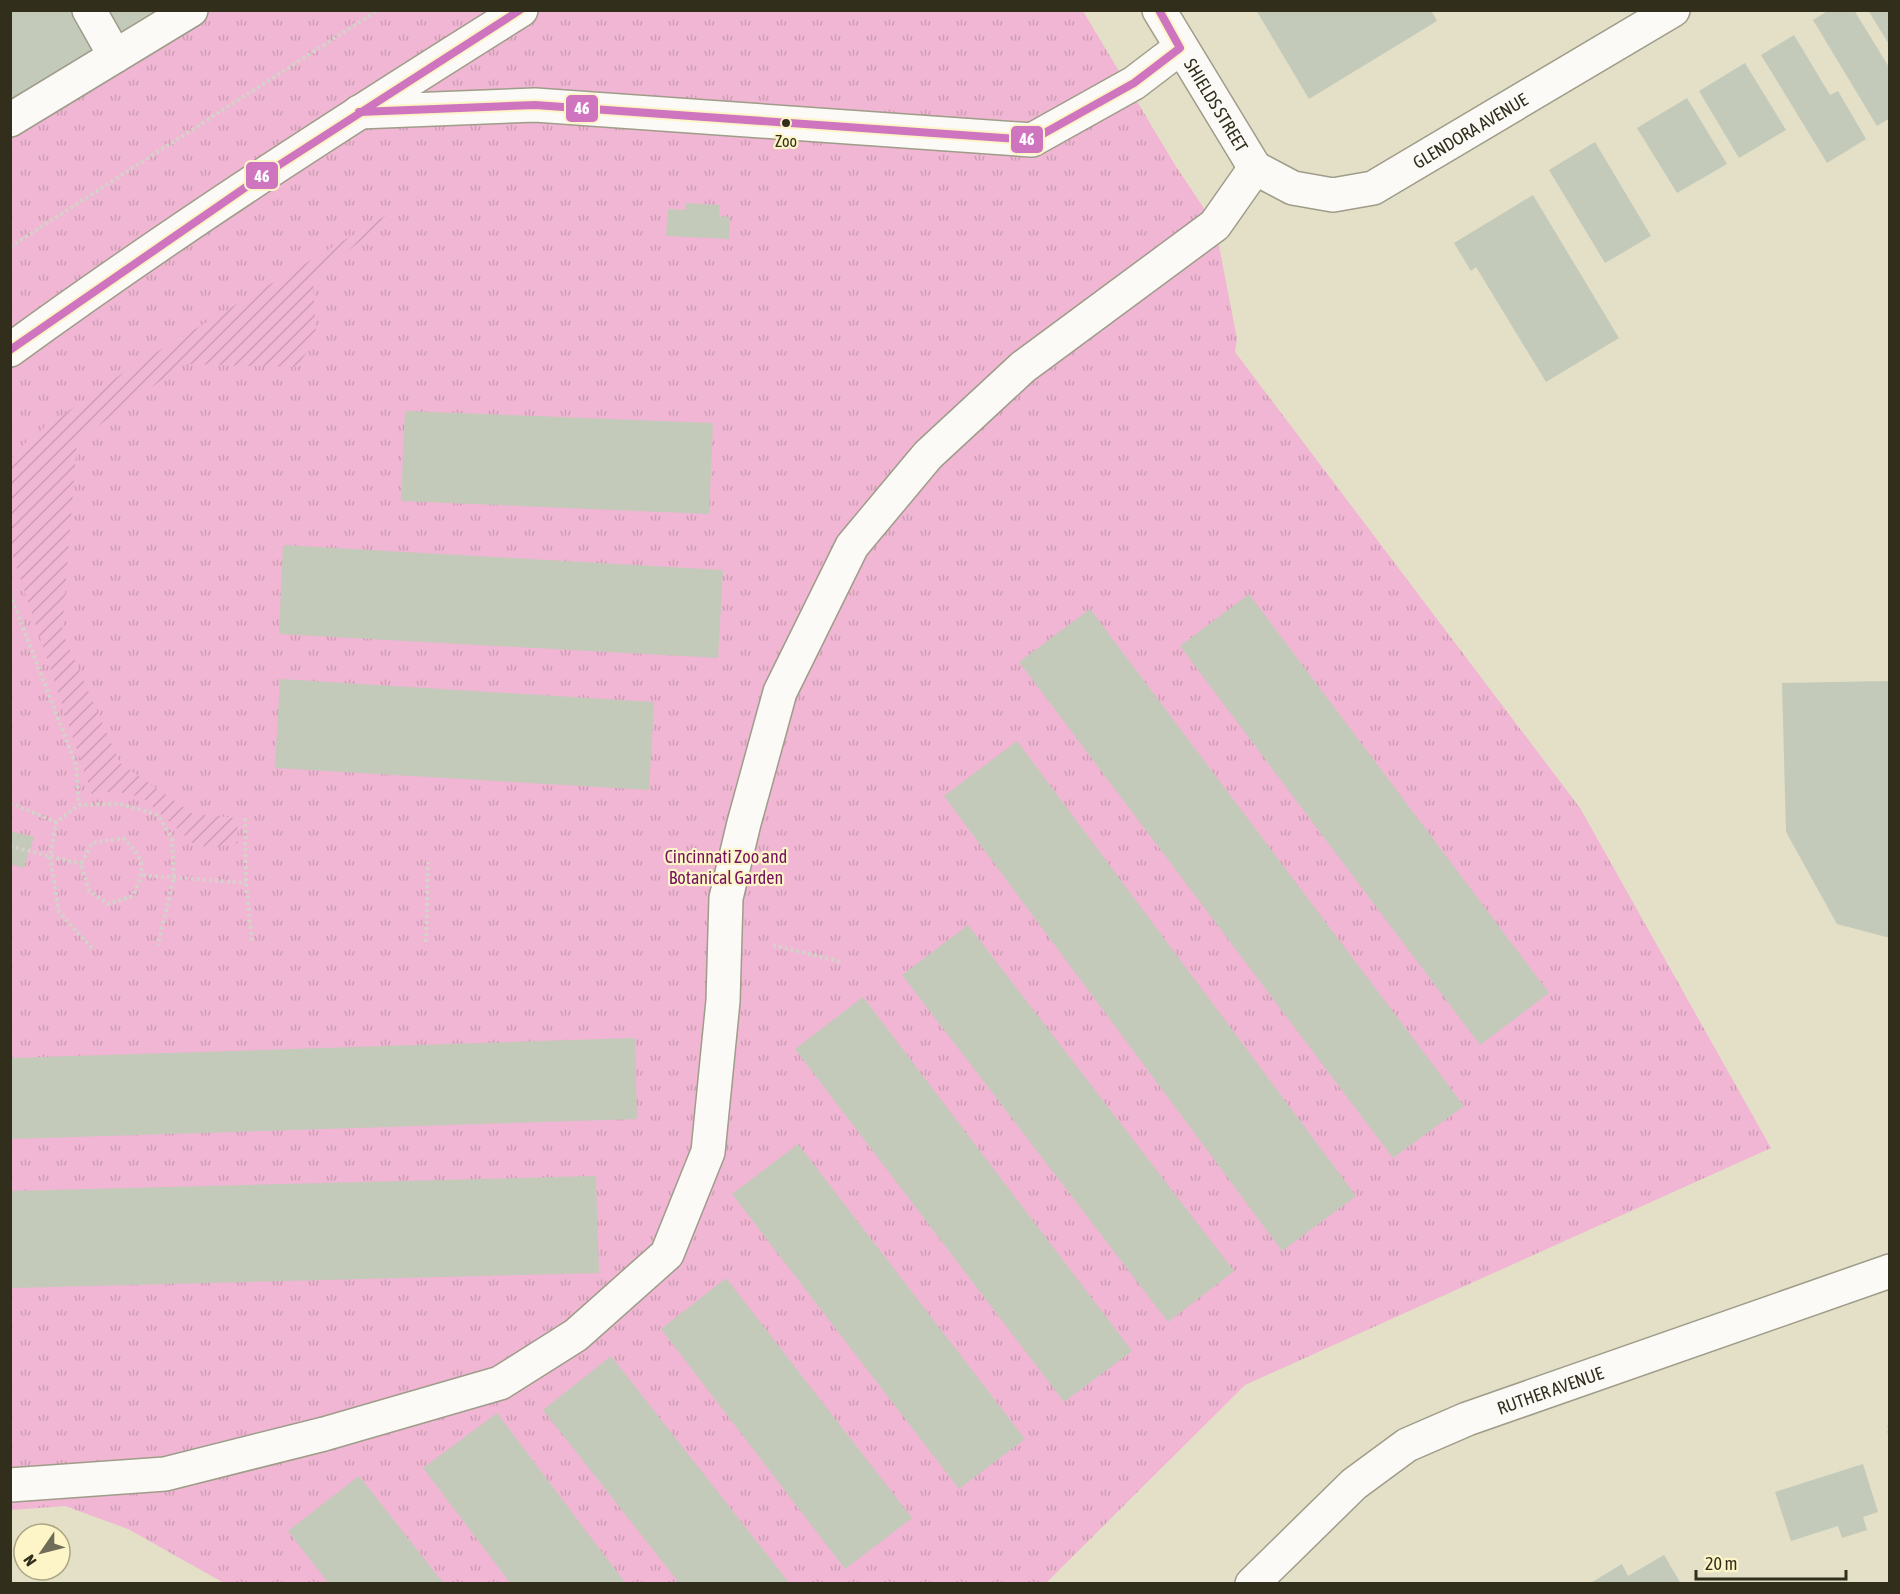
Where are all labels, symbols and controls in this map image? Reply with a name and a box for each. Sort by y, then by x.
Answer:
street label: SHIELDS STREET [1180,54,1253,155]
street label: GLENDORA AVENUE [1409,88,1531,173]
line badge: 46 [565,94,599,123]
text: 46 [573,99,590,117]
marker: Zoo [780,117,792,129]
line badge: 46 [1010,125,1044,154]
text: 46 [1018,130,1035,148]
place label: Zoo [775,132,797,150]
line badge: 46 [245,161,279,190]
text: 46 [253,167,270,185]
park label: Cincinnati Zoo and Botanical Garden [665,846,787,888]
street label: RUTHER AVENUE [1494,1362,1606,1418]
north arrow [12,1522,72,1582]
scale bar [1696,1543,1846,1581]
text: N [20,1552,40,1570]
text: 20 m [1705,1553,1737,1574]

